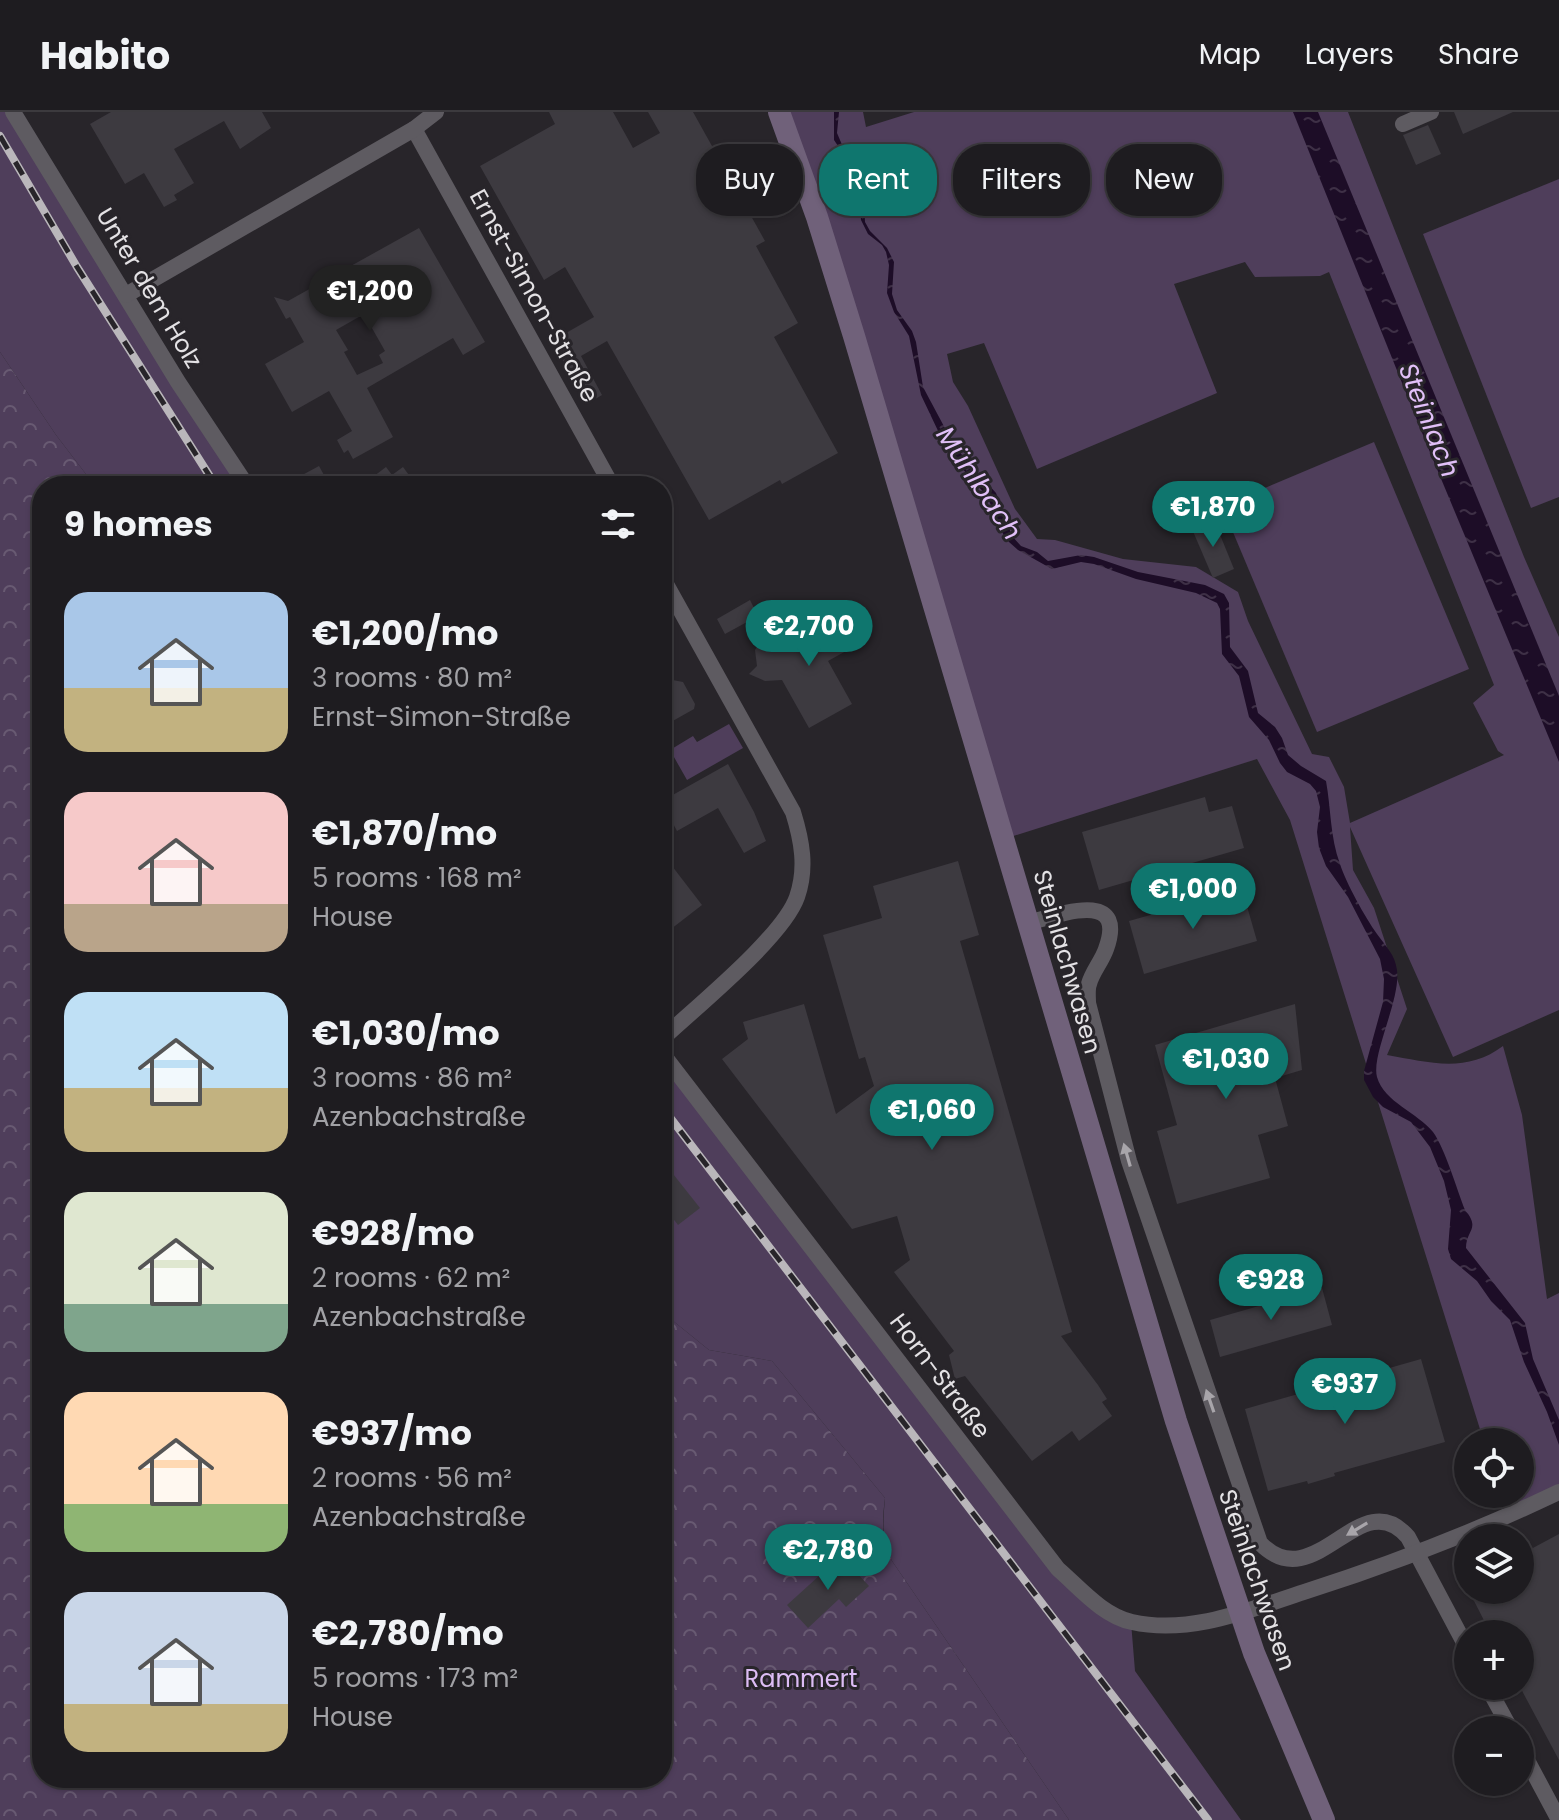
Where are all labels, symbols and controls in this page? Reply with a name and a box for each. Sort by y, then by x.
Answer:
text: Habito [40,29,170,82]
text: Map [1199,35,1261,74]
text: Layers [1305,35,1394,74]
text: Share [1438,35,1519,74]
chip: Buy [696,144,803,216]
chip: Rent [819,144,937,216]
chip: Filters [953,144,1090,216]
chip: New [1106,144,1222,216]
street label: Ernst-Simon-Straße [462,183,607,408]
street label: Unter dem Holz [89,201,210,374]
pin: €1,200 [305,265,435,333]
text: €1,200 [327,273,413,309]
water label: Steinlach [1390,358,1468,482]
water label: Mühlbach [928,419,1030,547]
pin: €1,870 [1148,481,1278,549]
text: €1,870 [1170,489,1256,525]
text: 9 homes [64,500,213,548]
icon: filters [596,502,640,546]
pin: €2,700 [744,600,874,668]
text: €2,700 [764,608,854,644]
text: €1,200/mo [312,609,498,657]
icon: home [128,624,224,720]
text: 3 rooms · 80 m² [312,660,512,696]
text: Ernst-Simon-Straße [312,699,571,735]
text: €1,870/mo [312,809,497,857]
icon: home [128,824,224,920]
text: 5 rooms · 168 m² [312,860,522,896]
pin: €1,000 [1128,863,1258,931]
street label: Steinlachwasen [1025,866,1109,1058]
text: €1,000 [1149,871,1237,907]
text: House [312,899,393,935]
text: €1,030/mo [312,1009,500,1057]
icon: home [128,1024,224,1120]
pin: €1,030 [1161,1033,1291,1101]
text: €1,030 [1182,1041,1270,1077]
text: 3 rooms · 86 m² [312,1060,512,1096]
pin: €1,060 [867,1084,997,1152]
text: €1,060 [888,1092,976,1128]
text: Azenbachstraße [312,1099,526,1135]
one-way arrow [1120,1142,1133,1166]
text: €928/mo [312,1209,475,1257]
icon: home [128,1224,224,1320]
pin: €928 [1224,1254,1318,1322]
text: 2 rooms · 62 m² [312,1260,510,1296]
text: €928 [1237,1262,1305,1298]
text: Azenbachstraße [312,1299,526,1335]
street label: Horn-Straße [882,1306,998,1445]
pin: €937 [1298,1358,1392,1426]
text: €937 [1312,1366,1378,1402]
one-way arrow [1204,1389,1216,1413]
text: €937/mo [312,1409,472,1457]
icon: home [128,1424,224,1520]
map controls [1454,1428,1534,1796]
button: locate [1454,1428,1534,1508]
text: 2 rooms · 56 m² [312,1460,512,1496]
street label: Steinlachwasen [1211,1485,1304,1675]
text: Azenbachstraße [312,1499,526,1535]
one-way arrow [1345,1521,1368,1536]
pin: €2,780 [763,1524,893,1592]
button: layers [1454,1524,1534,1604]
text: €2,780 [783,1532,873,1568]
text: €2,780/mo [312,1609,504,1657]
button: + [1454,1620,1534,1700]
icon: home [128,1624,224,1720]
text: 5 rooms · 173 m² [312,1660,518,1696]
park label: Rammert [745,1662,857,1695]
text: House [312,1699,393,1735]
button: − [1454,1716,1534,1796]

